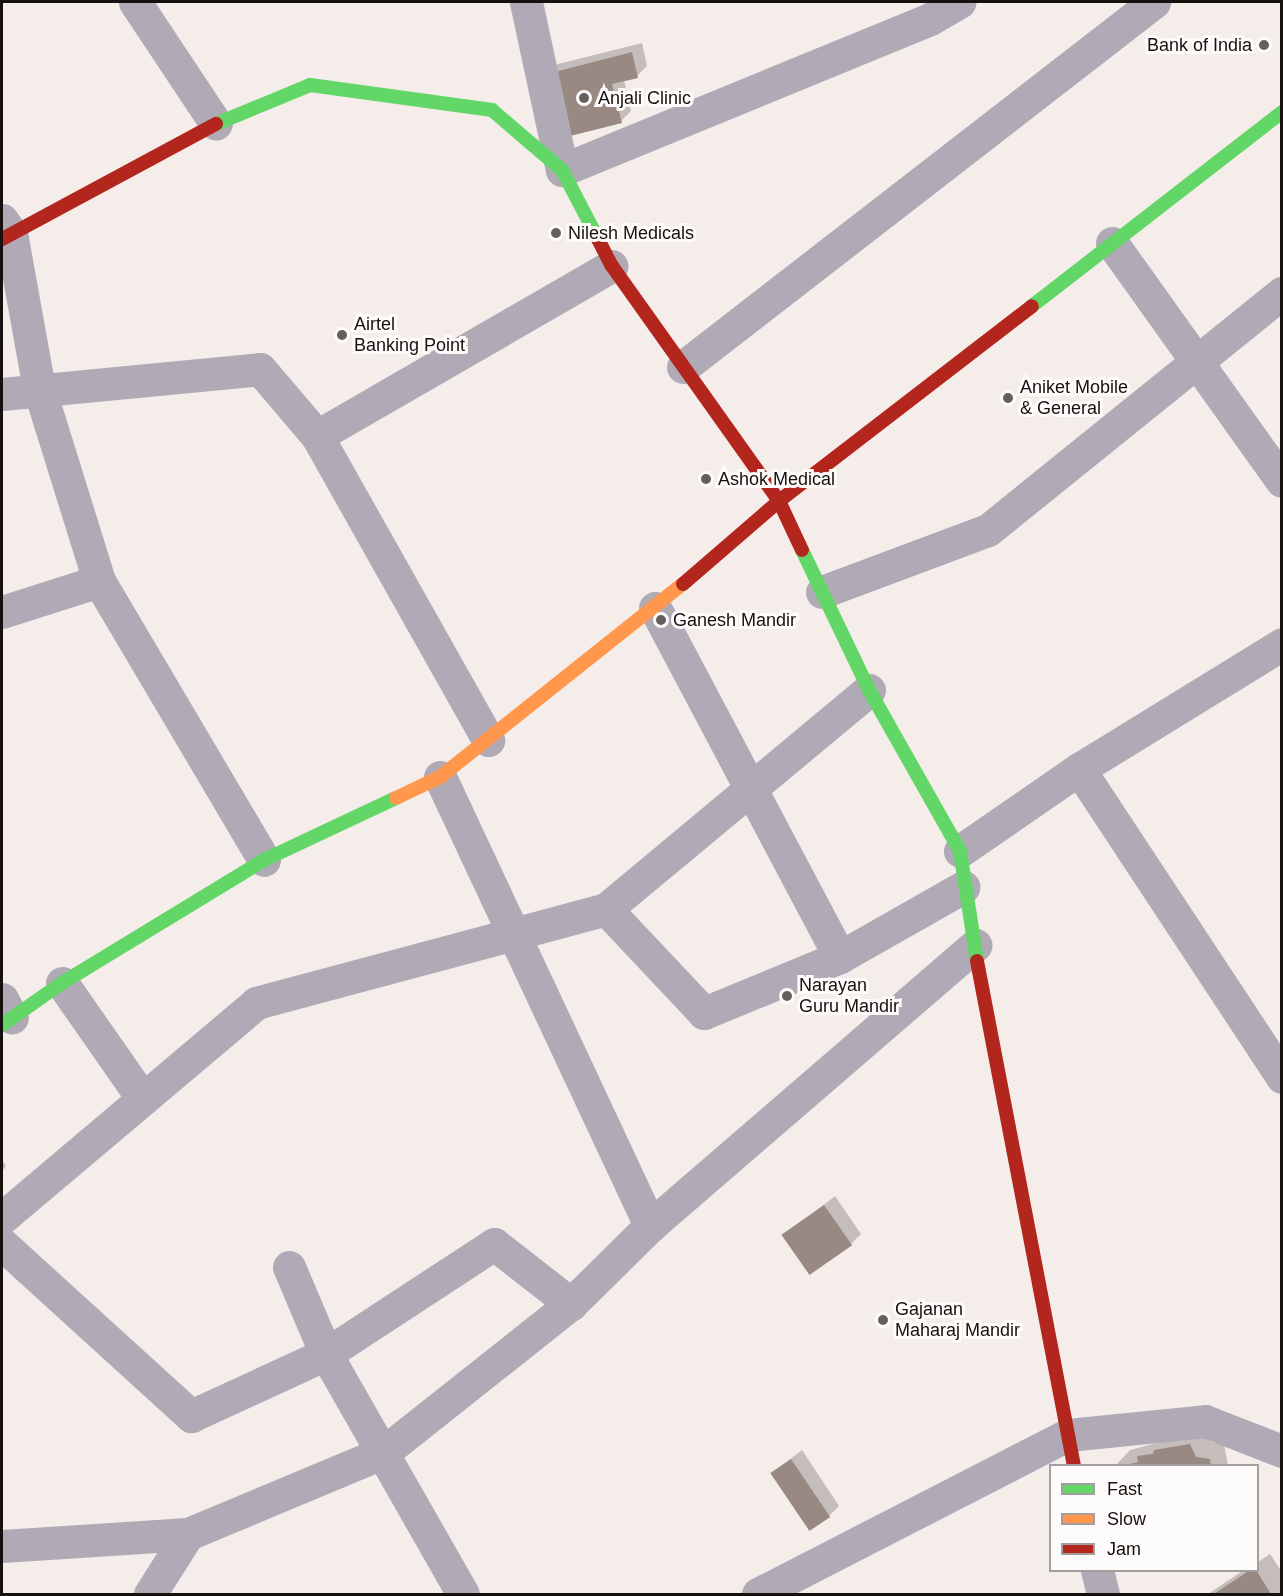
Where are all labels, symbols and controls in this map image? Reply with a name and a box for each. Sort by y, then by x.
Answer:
place label: Bank of India [1147,34,1252,56]
marker: Bank of India [1257,38,1271,52]
place label: Anjali Clinic [598,87,691,109]
marker: Anjali Clinic [575,89,593,107]
place label: Nilesh Medicals [568,222,694,244]
marker: Nilesh Medicals [549,226,563,240]
place label: Airtel Banking Point [354,314,465,356]
marker: Airtel Banking Point [335,328,349,342]
place label: Aniket Mobile & General [1020,377,1128,420]
marker: Aniket Mobile & General [1001,391,1015,405]
place label: Ashok Medical [718,468,835,490]
marker: Ashok Medical [699,472,713,486]
place label: Ganesh Mandir [673,609,796,631]
marker: Ganesh Mandir [654,613,668,627]
place label: Narayan Guru Mandir [799,975,899,1018]
marker: Narayan Guru Mandir [780,989,794,1003]
place label: Gajanan Maharaj Mandir [895,1299,1020,1342]
marker: Gajanan Maharaj Mandir [876,1313,890,1327]
legend [1049,1464,1259,1572]
text: Fast [1107,1479,1142,1499]
text: Slow [1107,1509,1146,1529]
text: Jam [1107,1539,1141,1559]

